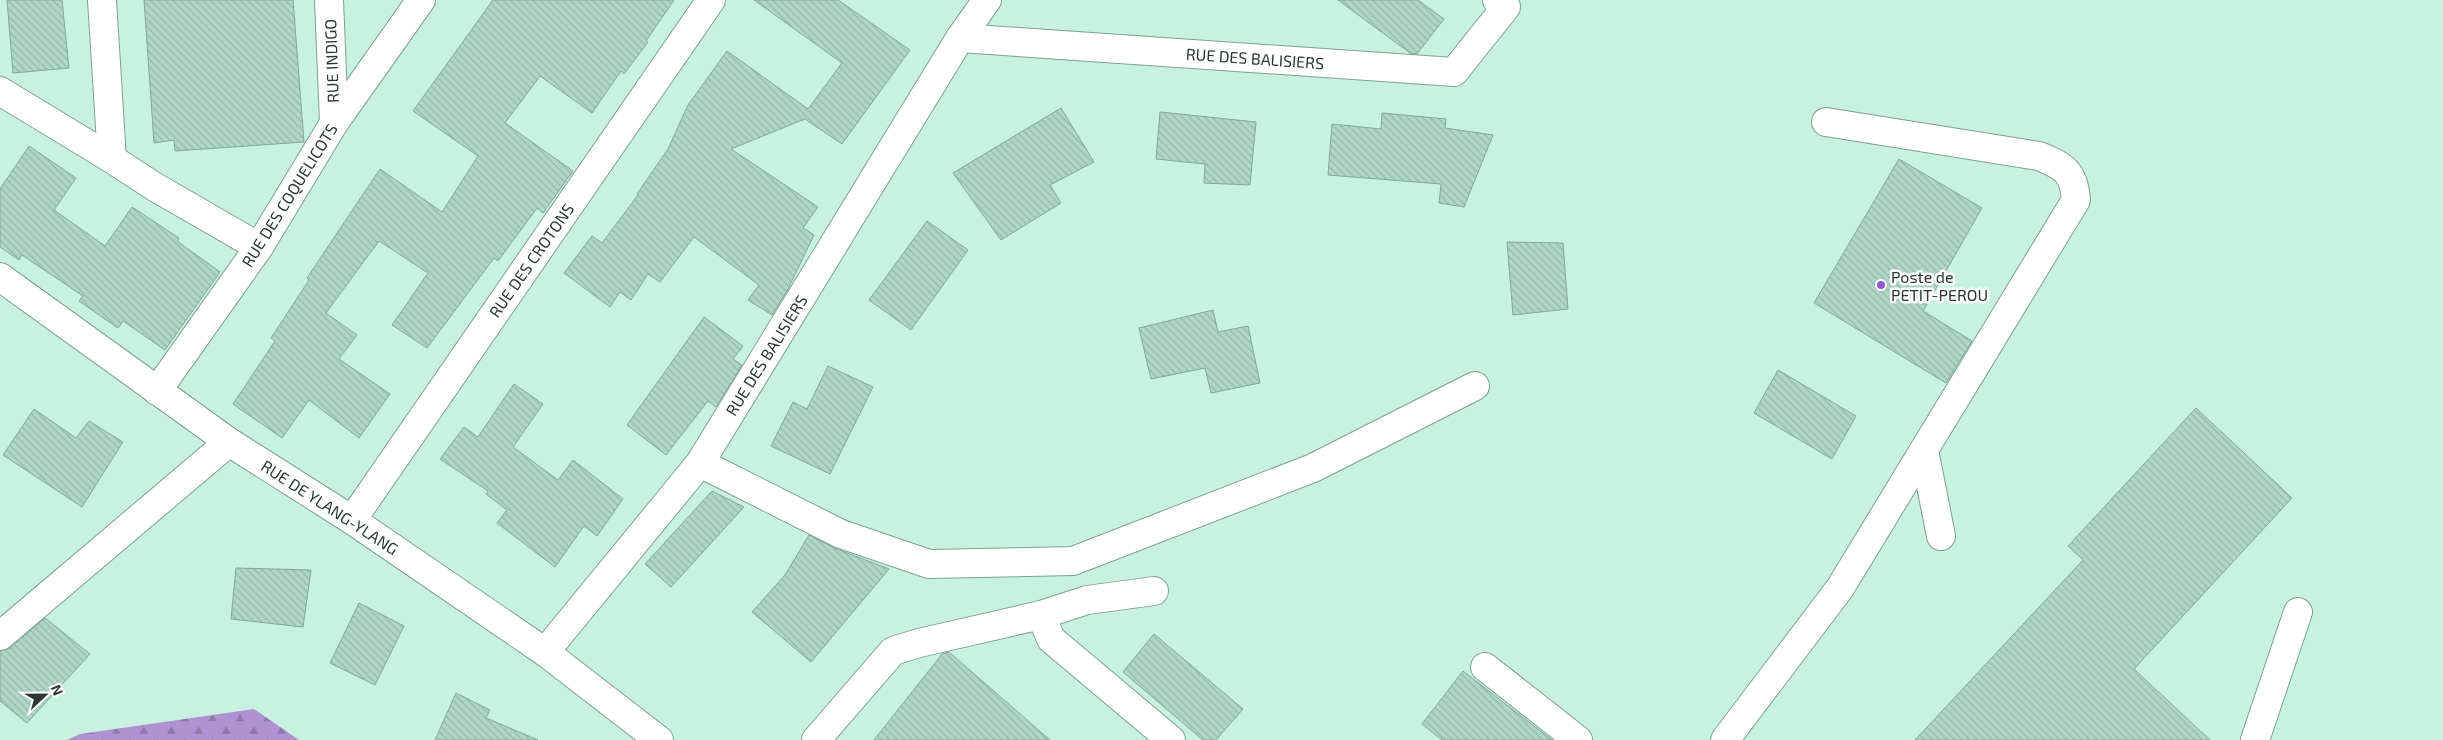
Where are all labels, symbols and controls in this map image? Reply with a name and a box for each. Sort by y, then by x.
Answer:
street label: RUE INDIGO [320,19,342,103]
street label: RUE DES BALISIERS [1185,44,1325,72]
street label: RUE DES COQUELICOTS [237,120,342,271]
street label: RUE DES CROTONS [485,199,577,321]
place label: Poste de PETIT-PEROU [1891,267,1988,304]
marker: Poste de PETIT-PEROU [1875,279,1887,291]
street label: RUE DES BALISIERS [721,291,811,419]
street label: RUE DE YLANG-YLANG [258,456,402,558]
north arrow [20,670,70,720]
text: N [48,682,67,698]

